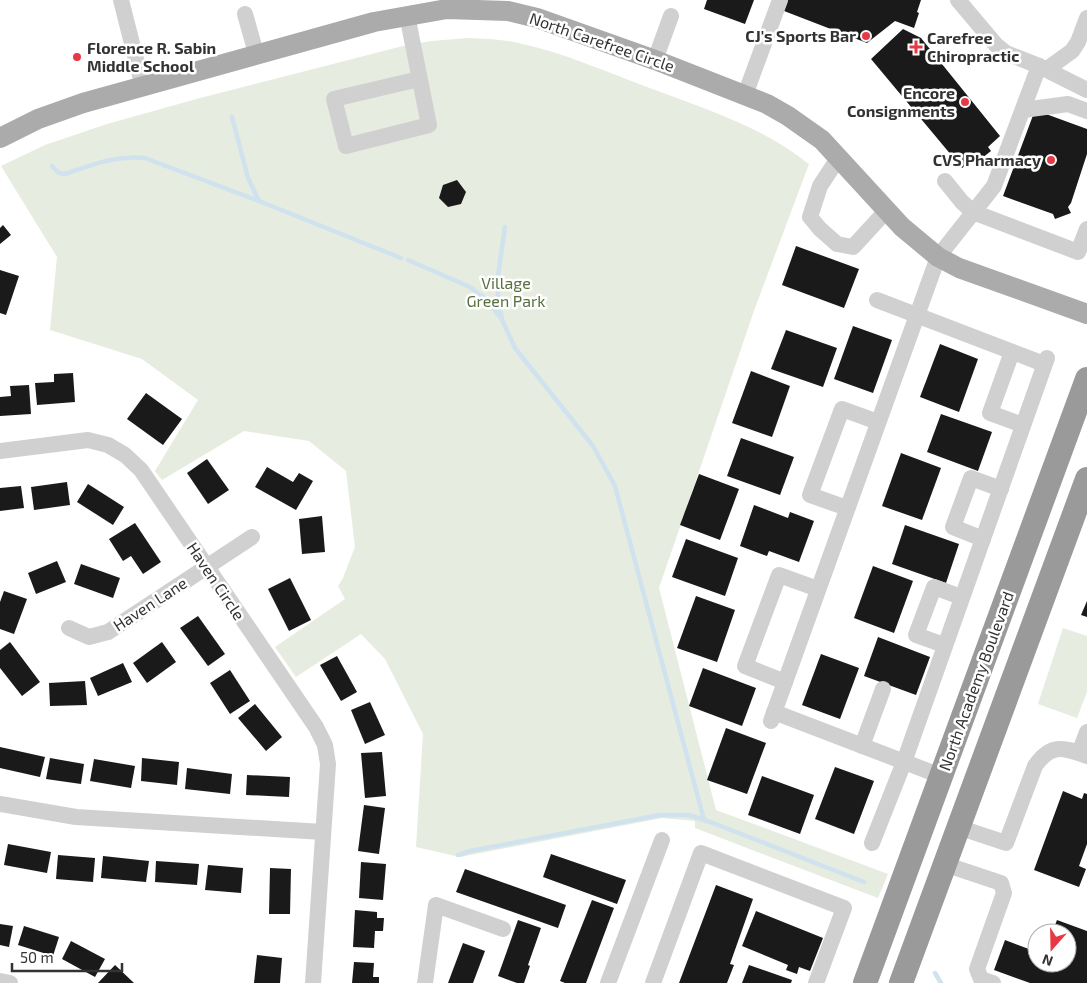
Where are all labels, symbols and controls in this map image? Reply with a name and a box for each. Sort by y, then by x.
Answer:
street label: North Carefree Circle [527,8,677,75]
place label: CJ's Sports Bar [745,26,856,45]
place label: Carefree Chiropractic [927,28,1019,65]
marker: CJ's Sports Bar [860,30,872,42]
place label: Florence R. Sabin Middle School [87,38,216,75]
marker: Carefree Chiropractic [909,40,923,54]
marker: Florence R. Sabin Middle School [71,51,83,63]
place label: Encore Consignments [847,83,955,120]
marker: Encore Consignments [959,96,971,108]
place label: CVS Pharmacy [933,150,1041,170]
marker: CVS Pharmacy [1045,154,1057,166]
park label: Village Green Park [466,273,546,310]
street label: Haven Circle [183,538,249,623]
street label: Haven Lane [109,573,190,634]
street label: North Academy Boulevard [934,589,1017,773]
north arrow [1027,923,1077,973]
scale bar [12,940,122,972]
text: 50 m [20,948,54,966]
text: N [1040,951,1055,970]

